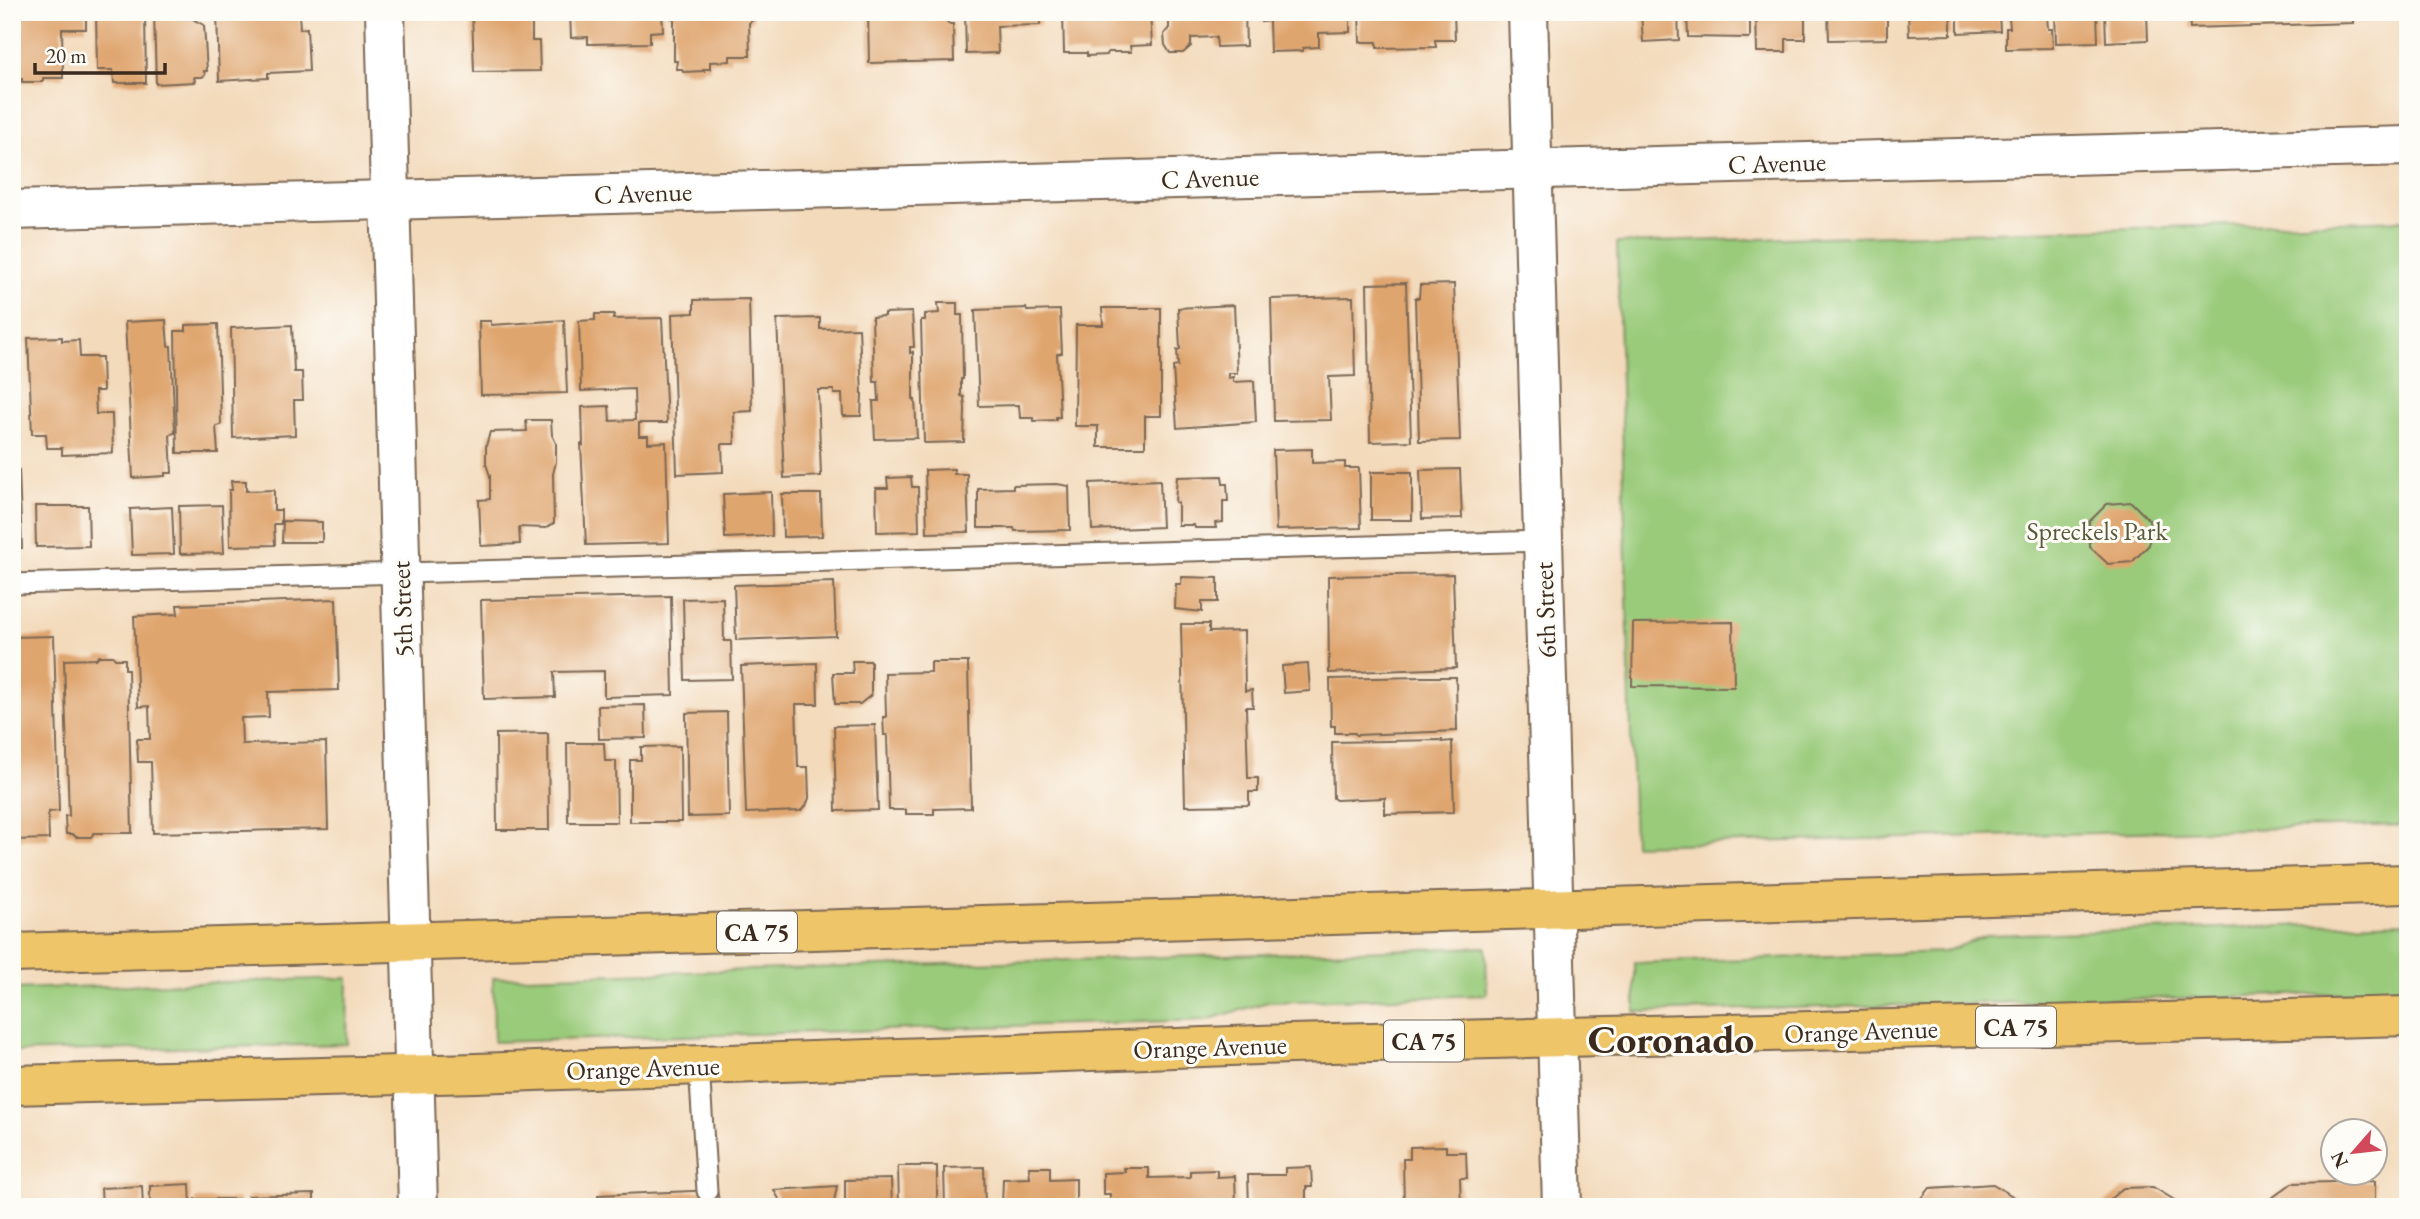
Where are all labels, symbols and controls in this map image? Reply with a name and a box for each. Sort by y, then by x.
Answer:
scale bar [35,32,164,76]
text: 20 m [46,42,87,69]
street label: C Avenue [1727,144,1827,182]
street label: C Avenue [1160,159,1260,197]
street label: C Avenue [593,174,693,212]
park label: Spreckels Park [2026,514,2168,548]
street label: 5th Street [383,560,421,658]
street label: 6th Street [1526,561,1564,659]
road number: CA 75 [717,912,797,952]
road number: CA 75 [1976,1007,2056,1048]
street label: Orange Avenue [1784,1011,1938,1051]
district label: Coronado [1588,1013,1754,1065]
road number: CA 75 [1384,1021,1464,1062]
street label: Orange Avenue [1133,1027,1287,1067]
street label: Orange Avenue [566,1048,720,1088]
north arrow [2318,1118,2388,1188]
text: N [2324,1147,2354,1172]

